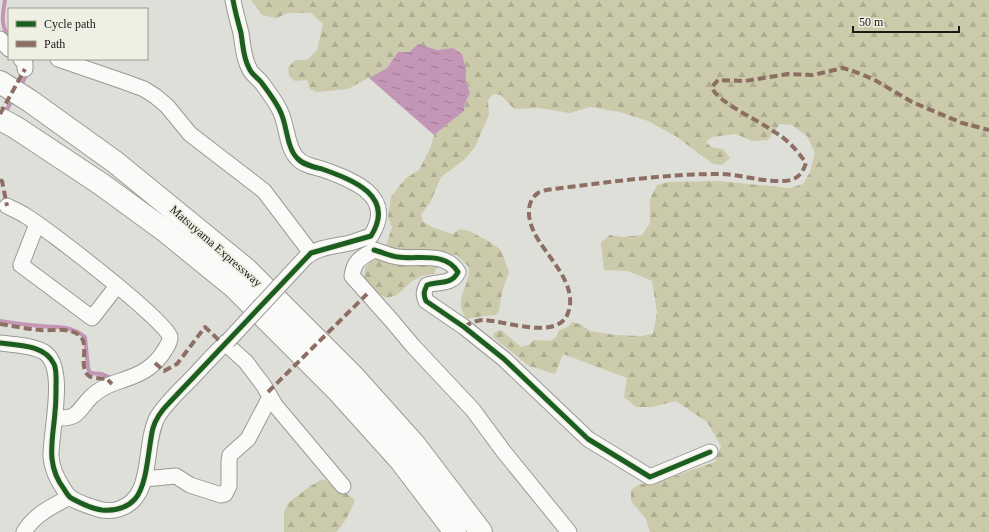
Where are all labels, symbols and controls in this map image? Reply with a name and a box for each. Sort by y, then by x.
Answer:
legend [8,8,148,60]
scale bar [853,8,959,34]
text: 50 m [859,15,884,29]
text: Cycle path [44,17,96,31]
text: Path [44,37,65,51]
street label: Matsuyama Expressway [167,202,265,290]

